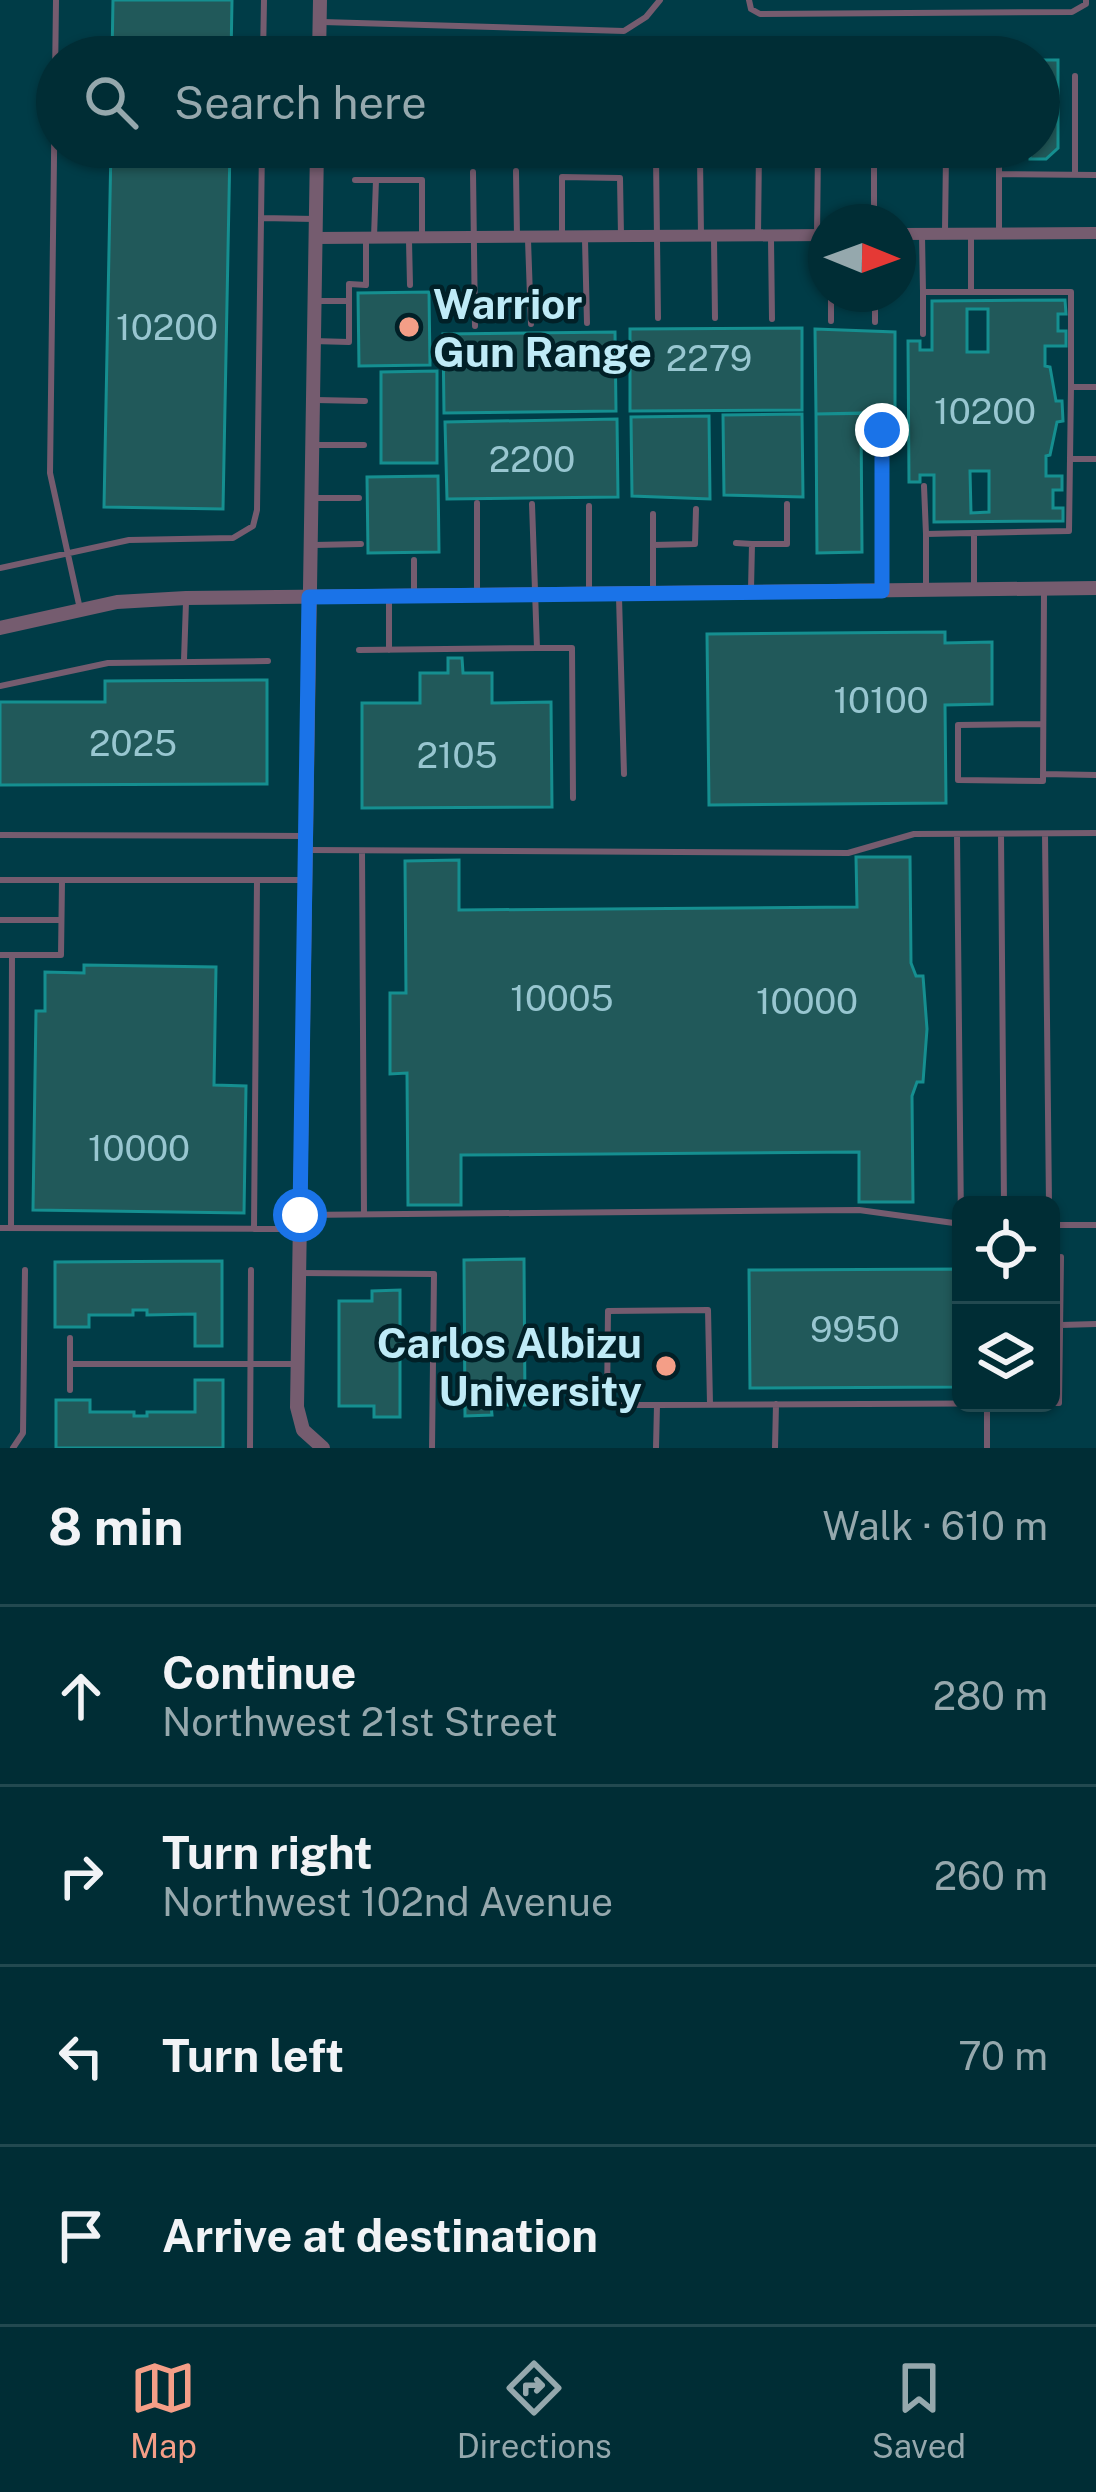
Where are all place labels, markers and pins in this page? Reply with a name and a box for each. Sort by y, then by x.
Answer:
place label: Warrior Gun Range [433,279,652,376]
marker: Warrior Gun Range [396,314,422,340]
place label: Carlos Albizu University [377,1318,642,1415]
marker: Carlos Albizu University [653,1353,679,1379]

